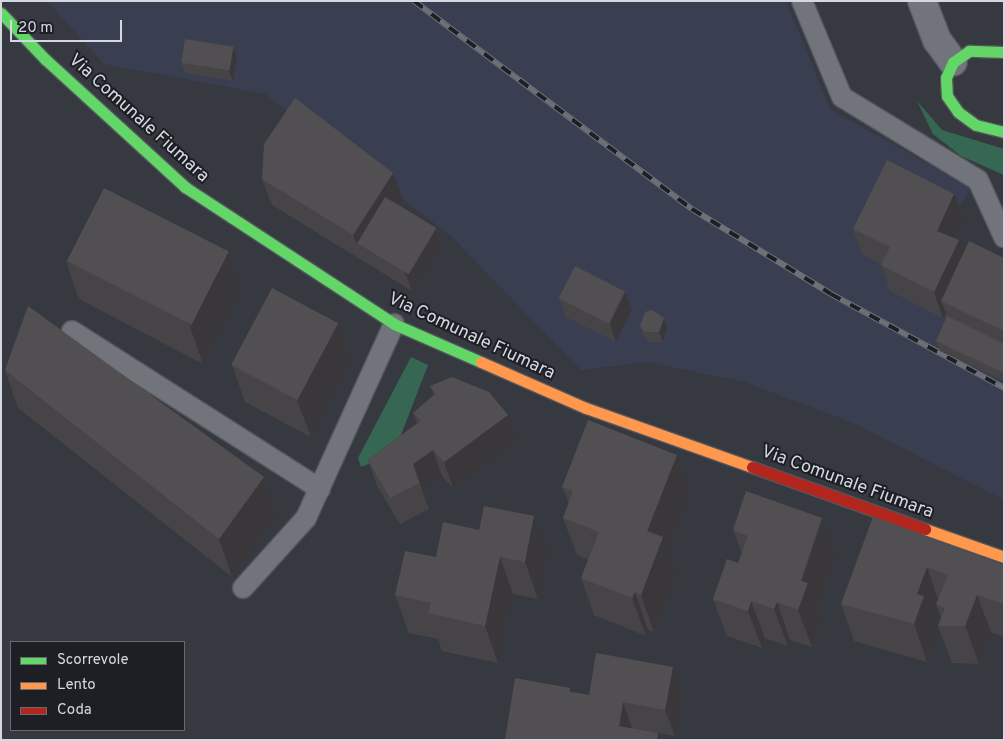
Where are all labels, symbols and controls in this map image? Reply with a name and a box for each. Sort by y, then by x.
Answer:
scale bar [12,10,125,42]
text: 20 m [18,19,53,38]
street label: Via Comunale Fiumara [63,50,213,188]
street label: Via Comunale Fiumara [384,289,558,385]
street label: Via Comunale Fiumara [758,442,936,524]
legend [10,641,185,731]
text: Scorrevole [57,651,129,670]
text: Lento [57,676,96,695]
text: Coda [57,701,92,720]

